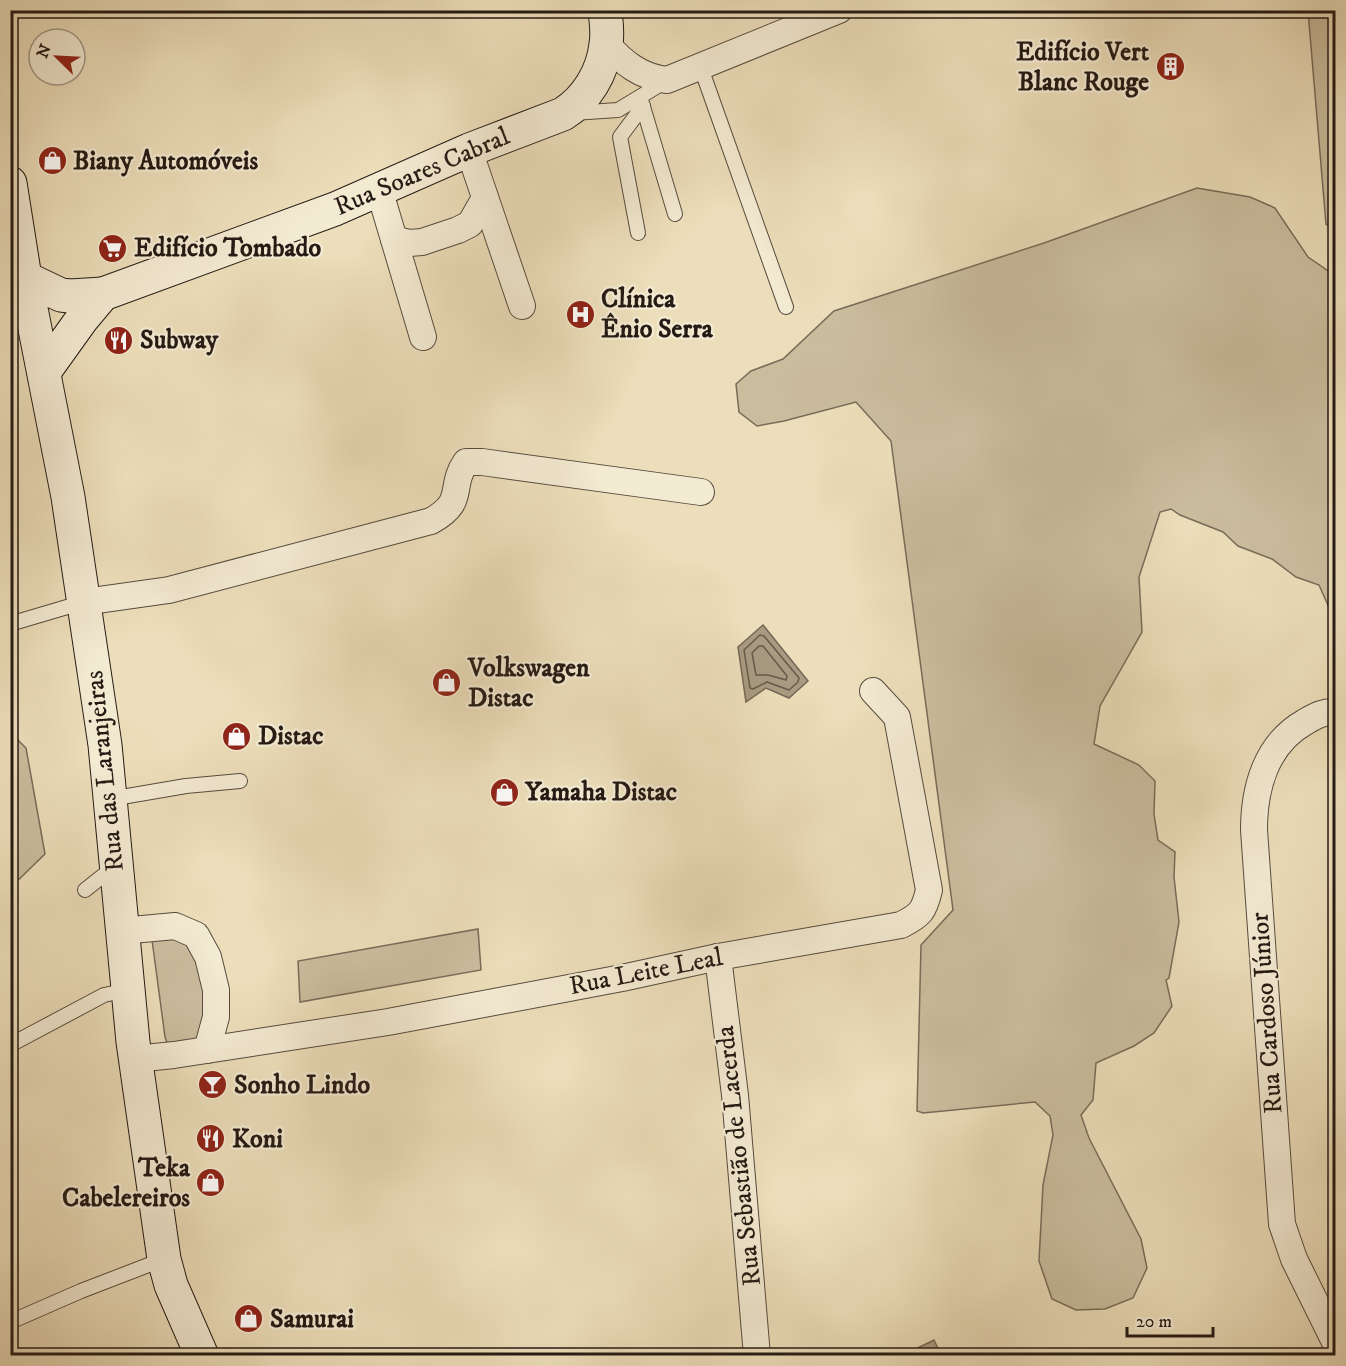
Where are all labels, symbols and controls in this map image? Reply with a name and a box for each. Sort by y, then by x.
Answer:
north arrow [27,27,87,87]
place label: Edifício Vert Blanc Rouge [1016,36,1150,99]
text: N [32,41,56,61]
building icon: Edifício Vert Blanc Rouge [1154,51,1186,83]
street label: Rua Soares Cabral [329,120,515,224]
shop icon: Biany Automóveis [36,145,68,177]
place label: Biany Automóveis [73,145,258,178]
supermarket icon: Edifício Tombado [97,232,129,264]
place label: Edifício Tombado [134,232,321,265]
place label: Clínica Ênio Serra [601,283,714,346]
hospital icon: Clínica Ênio Serra [564,298,596,330]
restaurant icon: Subway [103,324,135,356]
place label: Subway [140,324,219,357]
place label: Volkswagen Distac [467,652,590,715]
shop icon: Volkswagen Distac [431,667,463,699]
street label: Rua das Laranjeiras [78,669,132,873]
shop icon: Distac [221,720,253,752]
place label: Distac [258,720,323,753]
shop icon: Yamaha Distac [488,776,520,808]
place label: Yamaha Distac [524,776,677,809]
street label: Rua Cardoso Júnior [1243,911,1290,1115]
street label: Rua Leite Leal [566,941,726,1003]
street label: Rua Sebastião de Lacerda [709,1024,769,1288]
bar icon: Sonho Lindo [197,1069,229,1101]
place label: Sonho Lindo [234,1069,371,1102]
restaurant icon: Koni [195,1123,227,1155]
place label: Koni [232,1123,283,1156]
place label: Teka Cabelereiros [62,1152,191,1215]
shop icon: Teka Cabelereiros [195,1167,227,1199]
scale bar [1127,1300,1212,1338]
shop icon: Samurai [233,1303,265,1335]
place label: Samurai [270,1303,354,1336]
text: 20 m [1136,1311,1172,1333]

